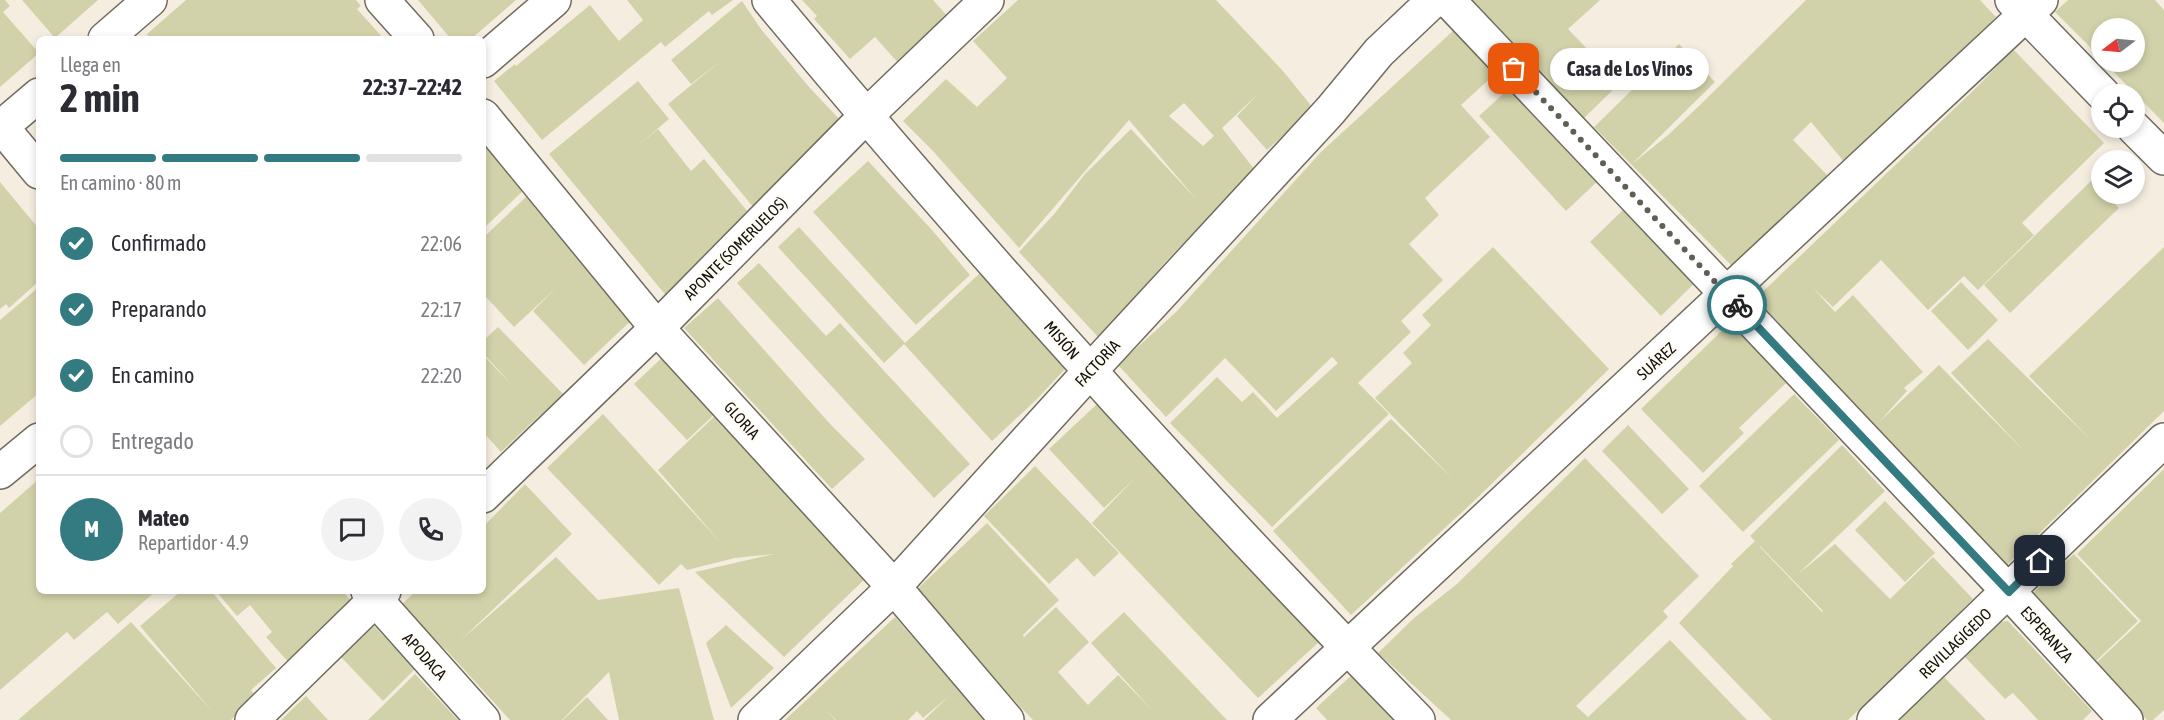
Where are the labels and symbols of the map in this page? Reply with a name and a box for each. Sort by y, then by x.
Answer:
north arrow [2091,18,2145,72]
pin [1488,43,1539,94]
callout: Casa de Los Vinos [1550,48,1709,90]
street label: APONTE (SOMERUELOS) [680,193,791,304]
courier [1707,275,1767,335]
street label: MISIÓN [1041,317,1083,363]
street label: FACTORÍA [1071,336,1123,390]
street label: SUÁREZ [1633,339,1679,383]
street label: GLORIA [721,398,763,442]
pin [2014,535,2065,586]
street label: ESPERANZA [2017,603,2077,666]
street label: REVILLAGIGEDO [1915,604,1995,682]
street label: APODACA [399,629,451,683]

